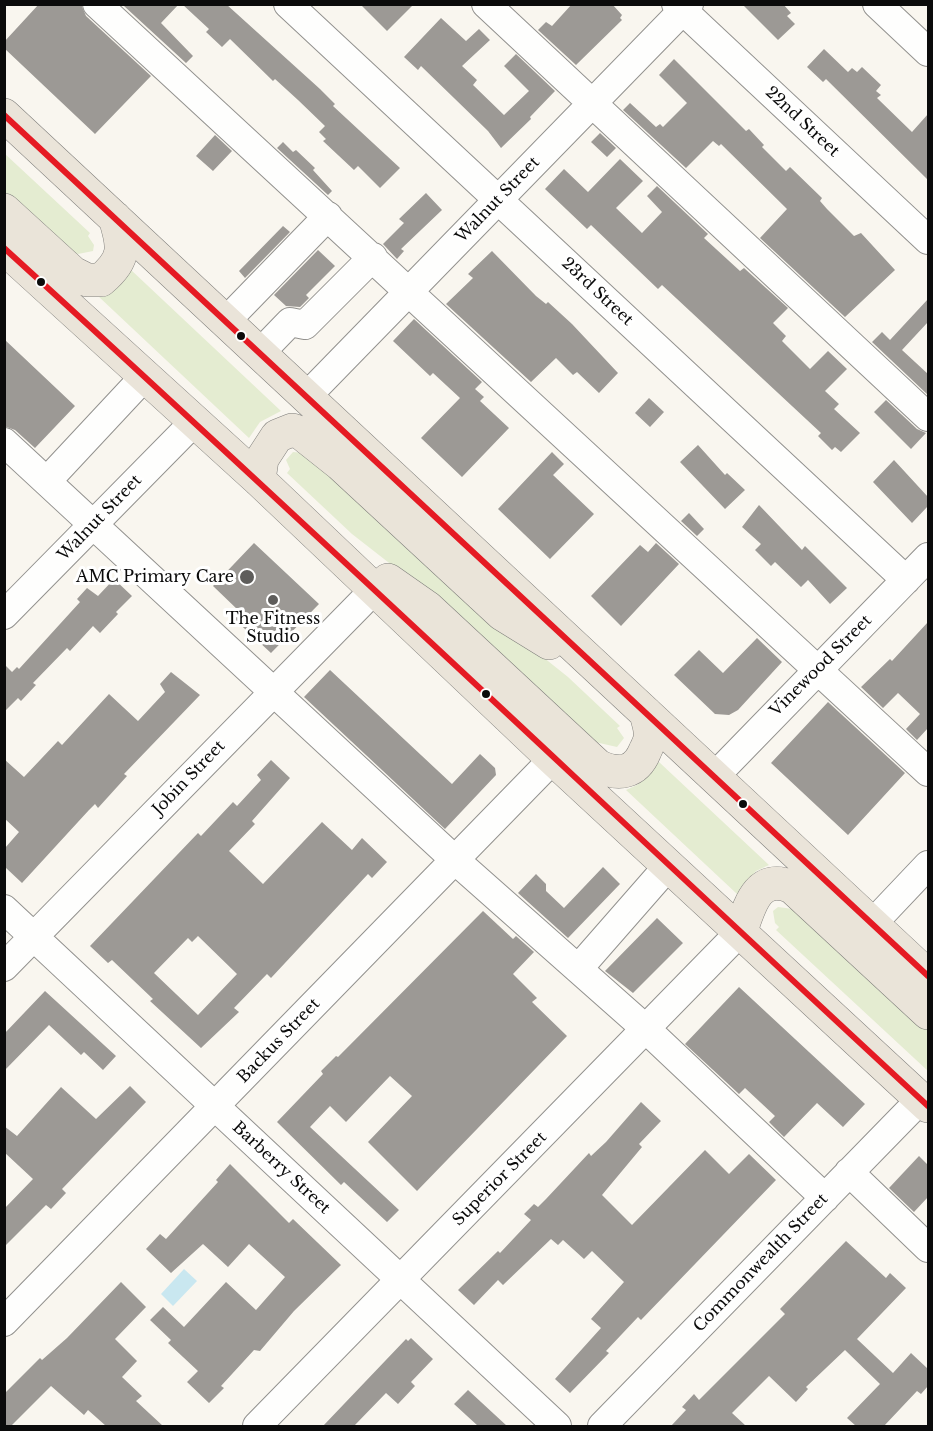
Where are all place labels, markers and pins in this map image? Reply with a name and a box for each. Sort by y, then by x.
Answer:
unlabelled marker [35,276,47,288]
unlabelled marker [235,330,247,342]
place label: AMC Primary Care [76,567,234,587]
marker: AMC Primary Care [238,568,256,586]
marker: The Fitness Studio [266,593,280,607]
place label: The Fitness Studio [226,609,320,647]
unlabelled marker [480,688,492,700]
unlabelled marker [737,798,749,810]

